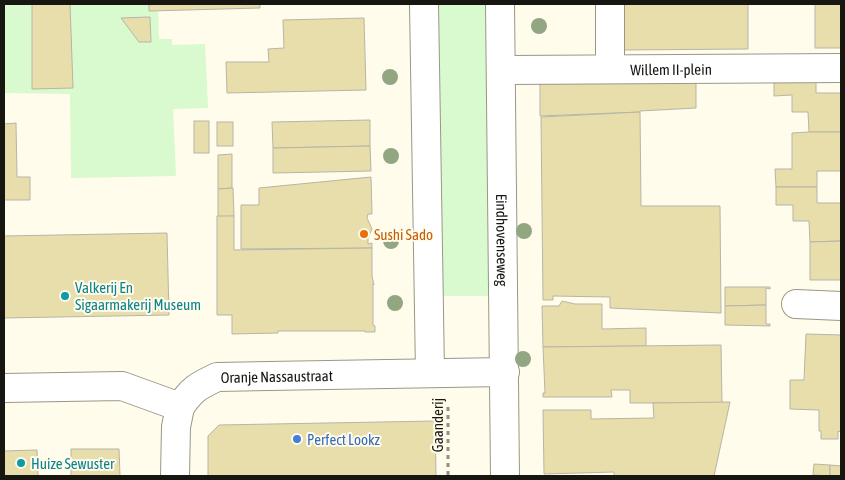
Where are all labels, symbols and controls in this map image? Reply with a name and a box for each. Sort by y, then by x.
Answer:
street label: Willem II-plein [630,60,712,78]
street label: Eindhovenseweg [494,194,511,287]
place label: Sushi Sado [374,226,433,243]
marker: Sushi Sado [358,228,370,240]
place label: Valkerij En Sigaarmakerij Museum [75,279,201,313]
marker: Valkerij En Sigaarmakerij Museum [59,290,71,302]
street label: Oranje Nassaustraat [221,366,333,385]
street label: Gaanderij [429,398,446,452]
place label: Perfect Lookz [307,431,381,448]
marker: Perfect Lookz [291,433,303,445]
place label: Huize Sewuster [31,455,115,472]
marker: Huize Sewuster [15,457,27,469]

